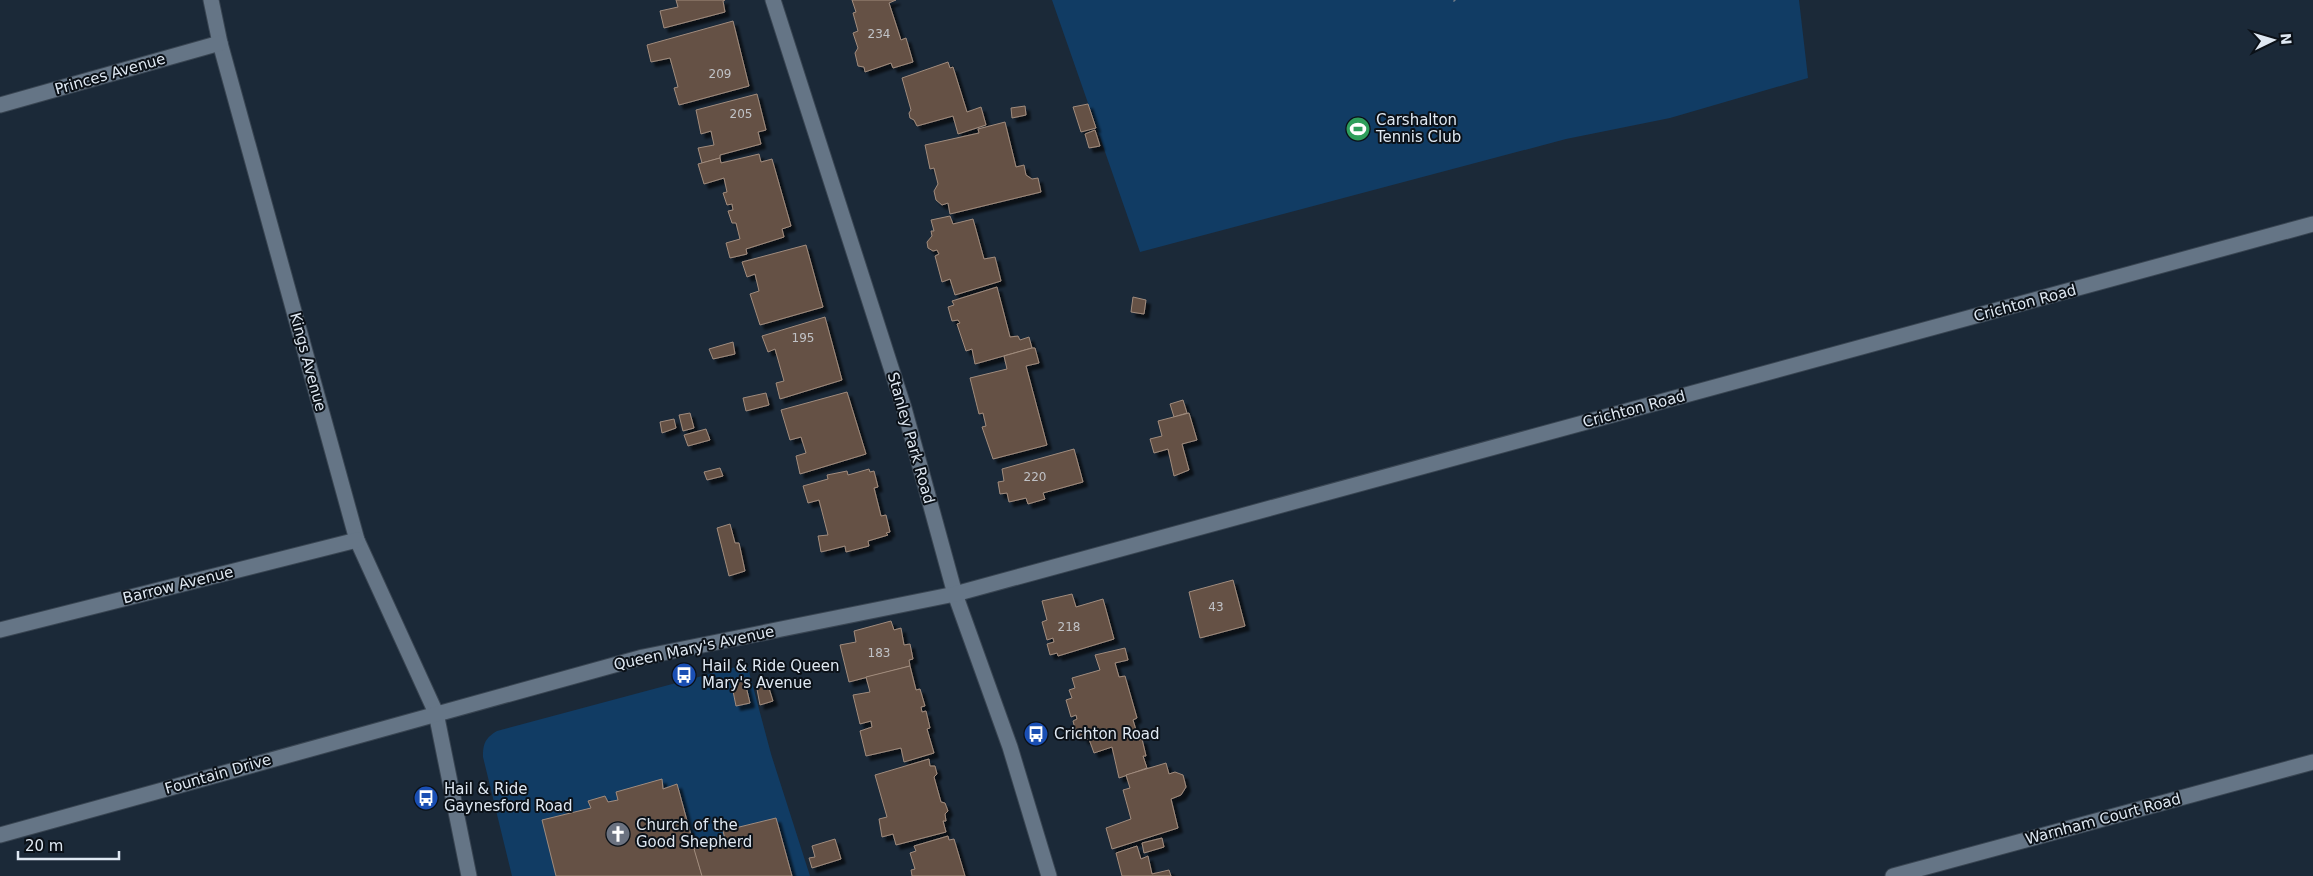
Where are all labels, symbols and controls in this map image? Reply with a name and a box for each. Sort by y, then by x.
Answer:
north arrow [2248,15,2298,65]
house number: 234 [868,27,890,41]
text: N [2277,32,2294,45]
street label: Princes Avenue [53,50,167,98]
house number: 209 [709,67,731,81]
house number: 205 [730,107,752,121]
place label: Carshalton Tennis Club [1375,111,1461,146]
sports icon: Carshalton Tennis Club [1345,116,1371,142]
street label: Crichton Road [1972,281,2078,325]
street label: Kings Avenue [286,311,330,413]
house number: 195 [792,331,814,345]
street label: Stanley Park Road [884,370,938,506]
street label: Crichton Road [1581,387,1687,431]
house number: 220 [1024,470,1046,484]
street label: Barrow Avenue [121,563,235,607]
house number: 43 [1208,600,1224,614]
house number: 218 [1058,620,1080,634]
street label: Queen Mary's Avenue [612,622,776,674]
house number: 183 [868,646,890,660]
place label: Hail & Ride Queen Mary's Avenue [702,657,839,692]
bus stop icon: Hail & Ride Queen Mary's Avenue [671,662,697,688]
bus stop icon: Crichton Road [1023,721,1049,747]
place label: Crichton Road [1054,725,1160,743]
street label: Fountain Drive [163,750,273,798]
place label: Hail & Ride Gaynesford Road [444,780,573,815]
bus stop icon: Hail & Ride Gaynesford Road [413,785,439,811]
street label: Warnham Court Road [2023,790,2183,848]
place label: Church of the Good Shepherd [636,816,752,851]
church icon: Church of the Good Shepherd [605,821,631,847]
scale bar [18,828,119,860]
text: 20 m [25,837,63,855]

